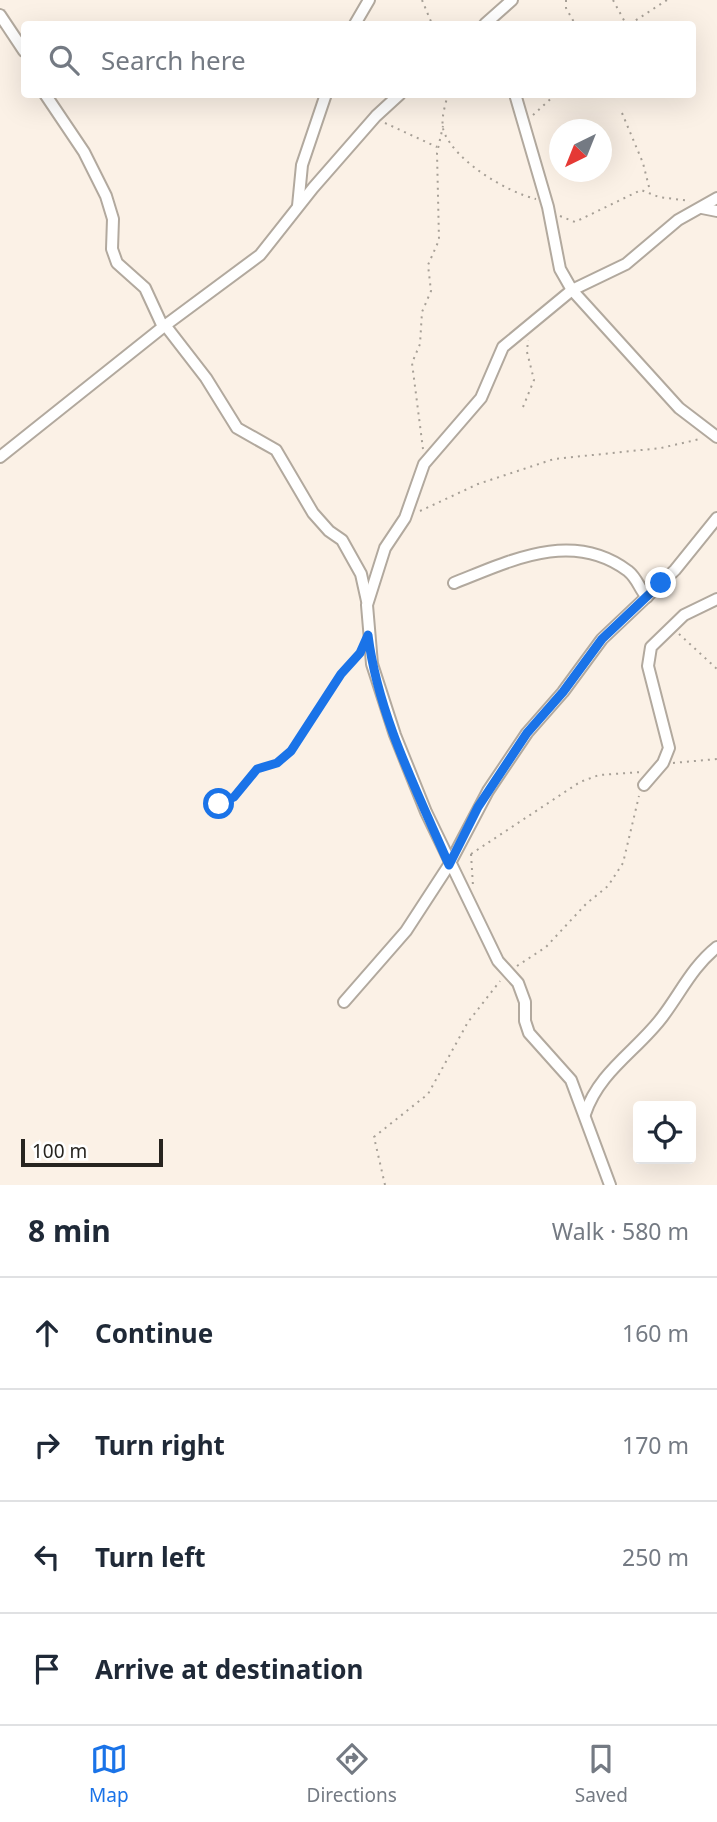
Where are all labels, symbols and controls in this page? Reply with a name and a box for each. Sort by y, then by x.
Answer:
search box [21,21,696,98]
icon: search [45,41,83,79]
text: Search here [101,42,246,78]
north arrow [549,119,612,182]
route end [645,567,676,598]
route start [203,788,234,819]
map controls [633,1101,696,1164]
button: locate [633,1101,696,1164]
scale bar [21,1136,163,1168]
text: 100 m [32,1138,87,1164]
text: 8 min [28,1210,111,1251]
text: Walk · 580 m [552,1215,689,1247]
icon: ahead [28,1314,66,1352]
text: Continue [95,1315,213,1351]
text: 160 m [622,1317,689,1349]
icon: right [28,1426,66,1464]
text: Turn right [95,1427,225,1463]
text: 170 m [622,1429,689,1461]
icon: left [28,1538,66,1576]
text: Turn left [95,1539,206,1575]
text: 250 m [622,1541,689,1573]
icon: arrive [28,1650,66,1688]
text: Arrive at destination [95,1651,364,1687]
tab: Map [89,1740,129,1808]
tab: Directions [307,1740,397,1808]
tab: Saved [575,1740,628,1808]

